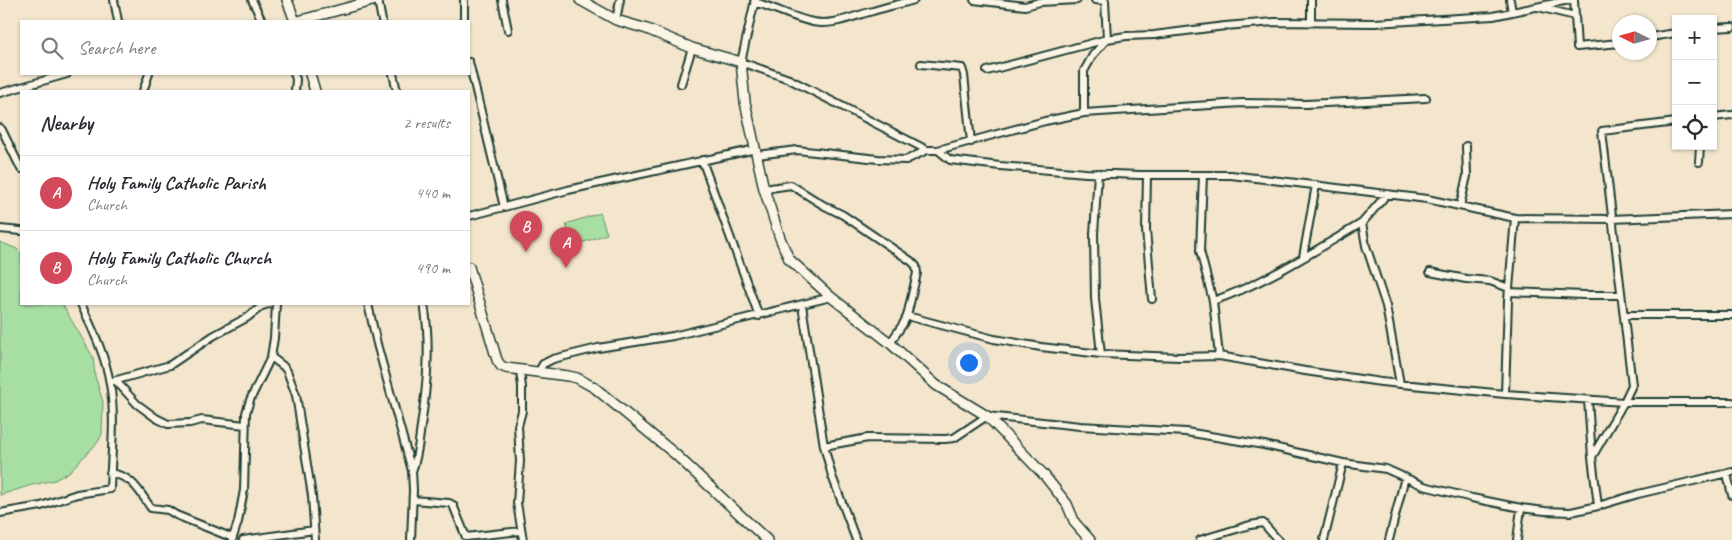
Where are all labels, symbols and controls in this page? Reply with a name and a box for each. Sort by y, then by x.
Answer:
north arrow [1612,15,1657,60]
map controls [1672,15,1717,150]
button: + [1672,15,1717,60]
search box [20,20,470,75]
icon: search [38,34,66,62]
text: Search here [78,36,155,60]
button: − [1672,60,1717,105]
button: locate [1672,105,1717,150]
text: Nearby [40,110,93,136]
text: 2 results [403,113,450,133]
text: Holy Family Catholic Parish [87,171,266,195]
text: A [52,183,60,203]
text: 440 m [416,183,450,203]
text: Church [87,195,127,215]
pin: B [510,211,542,252]
pin: A [550,227,582,268]
text: Holy Family Catholic Church [87,246,271,270]
text: B [52,258,60,278]
text: 490 m [416,258,450,278]
text: Church [87,270,127,290]
your location [956,350,982,376]

